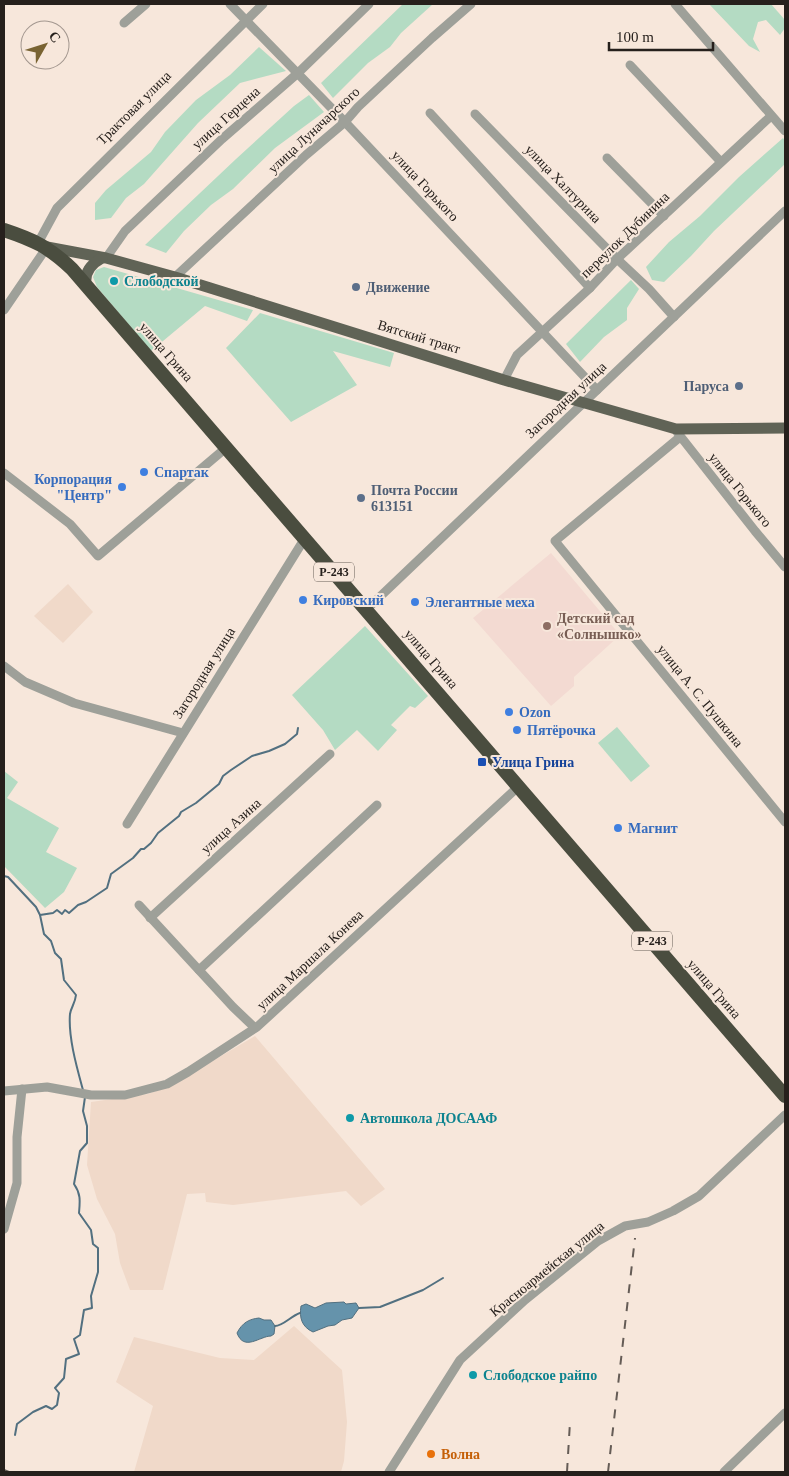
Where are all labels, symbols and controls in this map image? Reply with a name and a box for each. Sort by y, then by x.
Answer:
north arrow [20,20,70,70]
scale bar [609,20,713,52]
text: С [46,28,64,46]
text: 100 m [616,29,654,45]
street label: Трактовая улица [94,68,174,148]
street label: улица Герцена [189,83,263,152]
street label: улица Луначарского [265,84,363,176]
street label: улица Халтурина [522,142,605,227]
street label: улица Горького [389,148,461,224]
street label: переулок Дубинина [578,188,673,281]
place label: Слободской [124,274,199,289]
marker: Слободской [108,275,120,287]
place label: Движение [366,280,430,295]
marker: Движение [350,281,362,293]
street label: Вятский тракт [376,317,462,357]
street label: улица Грина [136,319,196,385]
street label: Загородная улица [523,358,610,441]
place label: Паруса [684,379,729,394]
marker: Паруса [733,380,745,392]
street label: улица Горького [706,450,774,530]
place label: Спартак [154,465,210,480]
marker: Спартак [138,466,150,478]
place label: Корпорация "Центр" [34,472,112,503]
marker: Корпорация "Центр" [116,481,128,493]
place label: Почта России 613151 [371,483,458,514]
marker: Почта России 613151 [355,492,367,504]
road number: Р-243 [314,562,354,582]
place label: Кировский [313,593,384,608]
marker: Кировский [297,594,309,606]
place label: Элегантные меха [425,595,535,610]
marker: Элегантные меха [409,596,421,608]
place label: Детский сад «Солнышко» [557,611,641,642]
marker: Детский сад «Солнышко» [541,620,553,632]
street label: Загородная улица [170,624,238,721]
street label: улица Грина [401,626,461,692]
street label: улица А. С. Пушкина [654,642,746,751]
place label: Ozon [519,705,551,720]
marker: Ozon [503,706,515,718]
place label: Пятёрочка [527,723,596,738]
marker: Пятёрочка [511,724,523,736]
place label: Улица Грина [492,755,574,770]
marker: Улица Грина [476,756,488,768]
street label: улица Азина [198,795,264,857]
place label: Магнит [628,821,678,836]
marker: Магнит [612,822,624,834]
street label: улица Маршала Конева [254,906,367,1013]
road number: Р-243 [632,931,672,950]
street label: улица Грина [684,956,744,1022]
place label: Автошкола ДОСААФ [360,1111,497,1126]
marker: Автошкола ДОСААФ [344,1112,356,1124]
street label: Красноармейская улица [487,1218,608,1320]
place label: Слободское райпо [483,1368,597,1383]
marker: Слободское райпо [467,1369,479,1381]
place label: Волна [441,1447,480,1462]
marker: Волна [425,1448,437,1460]

